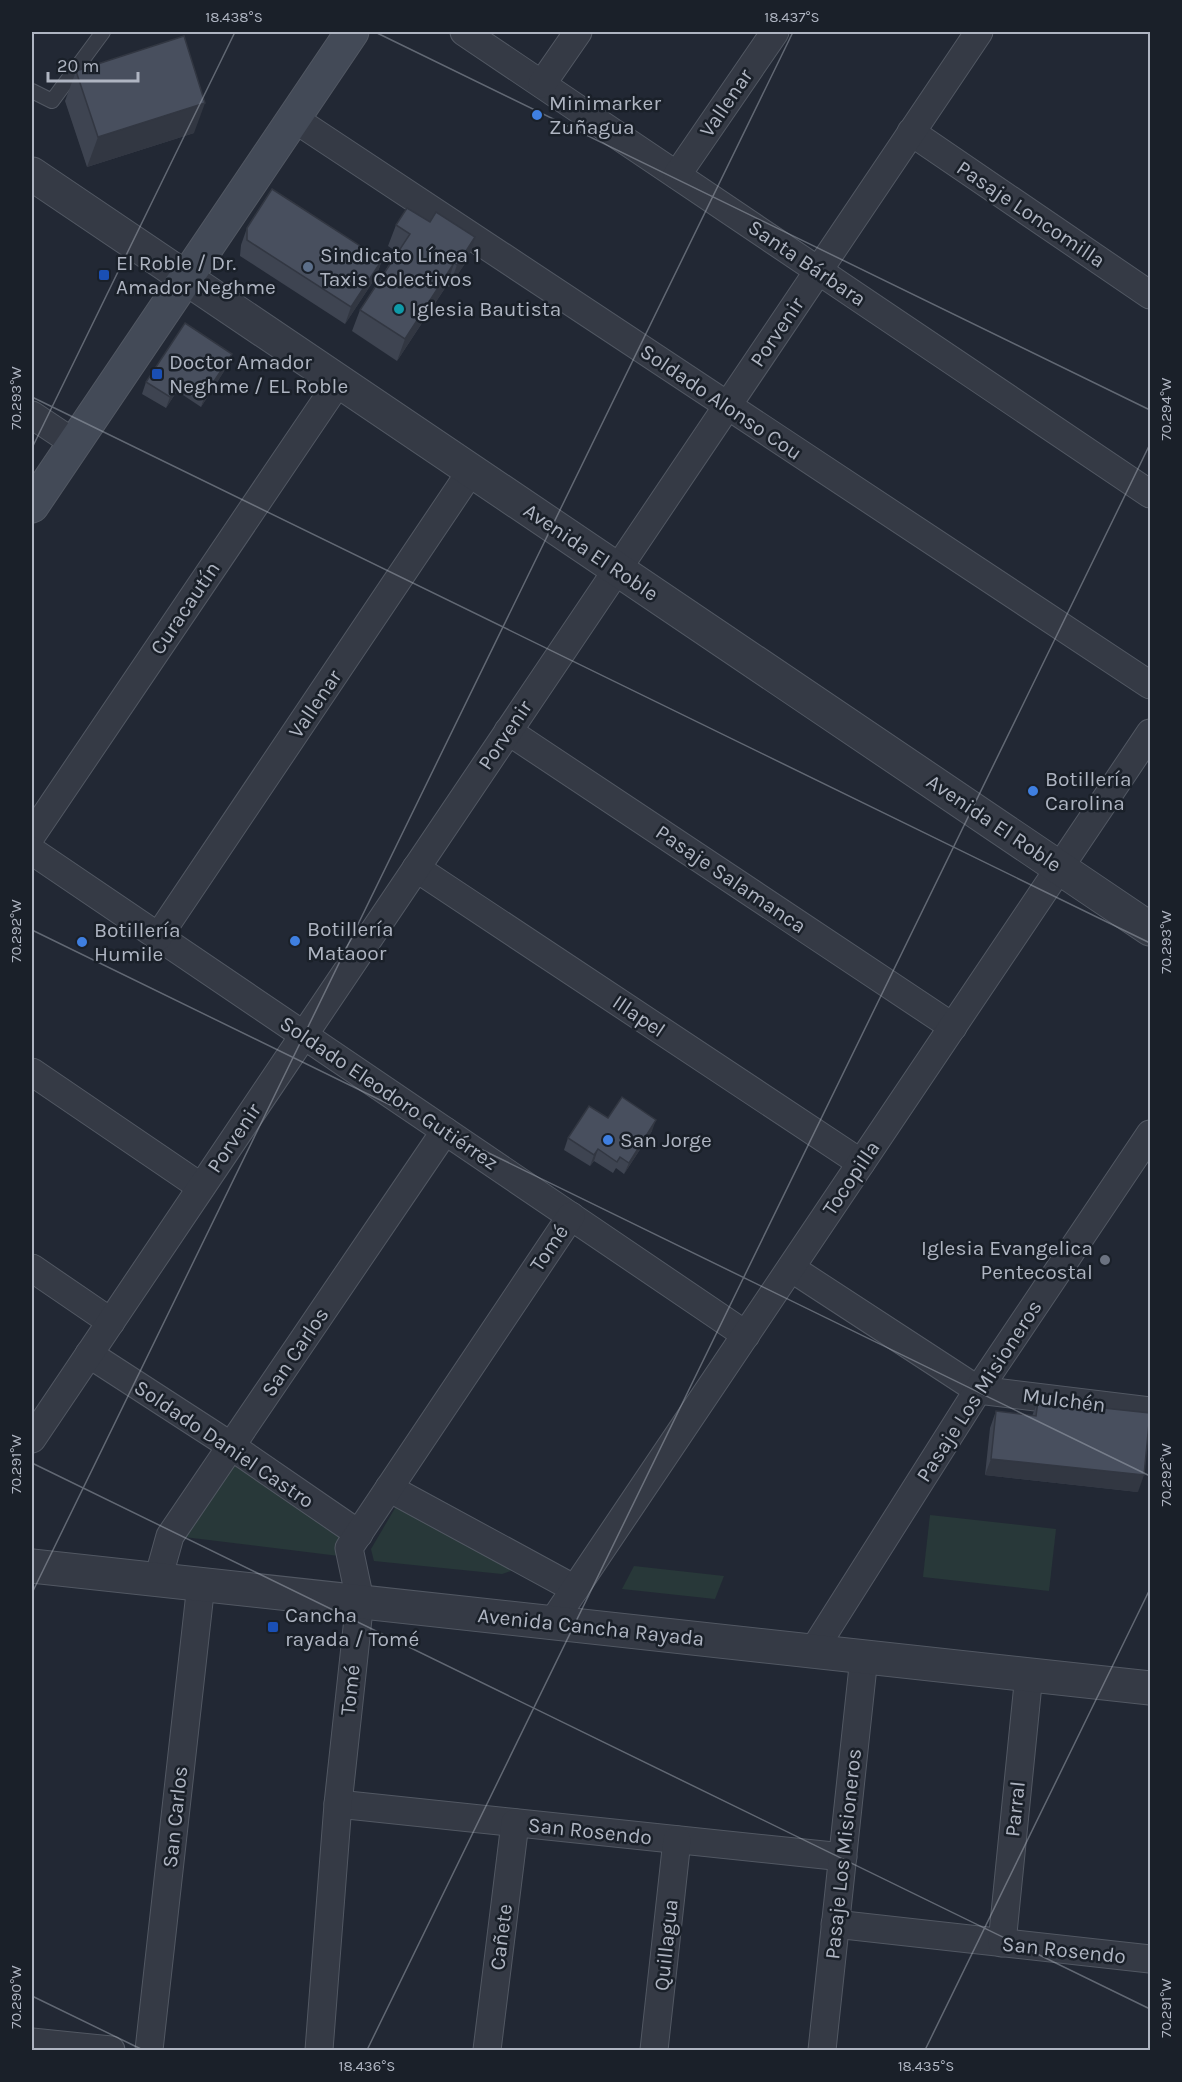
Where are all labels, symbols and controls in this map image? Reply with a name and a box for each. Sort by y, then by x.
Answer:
text: 18.438°S [205,8,263,26]
text: 18.437°S [764,8,820,26]
scale bar [48,45,138,83]
text: 20 m [57,55,99,77]
street label: Vallenar [695,64,758,142]
place label: Minimarker Zuñagua [549,91,661,139]
marker: Minimarker Zuñagua [530,108,544,122]
street label: Pasaje Loncomilla [952,156,1110,272]
street label: Santa Bárbara [744,215,870,311]
place label: Sindicato Línea 1 Taxis Colectivos [320,243,480,291]
place label: El Roble / Dr. Amador Neghme [116,251,276,299]
marker: Sindicato Línea 1 Taxis Colectivos [301,260,315,274]
marker: El Roble / Dr. Amador Neghme [97,268,111,282]
street label: Porvenir [745,292,809,371]
place label: Iglesia Bautista [411,297,561,321]
marker: Iglesia Bautista [392,302,406,316]
street label: Soldado Alonso Cou [636,339,806,465]
place label: Doctor Amador Neghme / EL Roble [169,350,348,398]
text: 70.293°W [7,366,25,430]
marker: Doctor Amador Neghme / EL Roble [150,367,164,381]
text: 70.294°W [1157,377,1175,440]
street label: Avenida El Roble [519,498,663,606]
street label: Curacautín [145,557,225,659]
street label: Vallenar [284,665,347,743]
street label: Porvenir [473,695,537,774]
place label: Botillería Carolina [1045,767,1132,815]
street label: Avenida El Roble [922,769,1066,877]
marker: Botillería Carolina [1026,784,1040,798]
street label: Pasaje Salamanca [651,820,811,938]
text: 70.292°W [7,899,25,963]
text: 70.293°W [1157,910,1175,974]
place label: Botillería Mataoor [307,917,394,965]
place label: Botillería Humile [94,918,181,966]
marker: Botillería Mataoor [288,934,302,948]
marker: Botillería Humile [75,935,89,949]
street label: Illapel [608,990,670,1042]
street label: Soldado Eleodoro Gutiérrez [275,1011,503,1175]
street label: Porvenir [202,1098,266,1177]
place label: San Jorge [620,1128,712,1152]
marker: San Jorge [601,1133,615,1147]
street label: Tocopilla [817,1136,885,1220]
street label: Tomé [525,1220,573,1276]
place label: Iglesia Evangelica Pentecostal [921,1236,1093,1284]
marker: Iglesia Evangelica Pentecostal [1098,1253,1112,1267]
street label: Pasaje Los Misioneros [911,1296,1047,1486]
street label: San Carlos [256,1303,334,1401]
street label: Soldado Daniel Castro [130,1375,318,1513]
street label: Mulchén [1021,1383,1107,1417]
text: 70.291°W [7,1434,25,1494]
text: 70.292°W [1157,1443,1175,1507]
place label: Cancha rayada / Tomé [285,1603,419,1651]
street label: Avenida Cancha Rayada [476,1603,706,1651]
marker: Cancha rayada / Tomé [266,1620,280,1634]
street label: Tomé [335,1664,365,1716]
street label: Pasaje Los Misioneros [820,1747,866,1961]
street label: San Carlos [158,1765,192,1869]
street label: Parral [1000,1780,1030,1838]
street label: San Rosendo [527,1813,653,1849]
street label: Quillagua [649,1898,683,1992]
street label: Cañete [485,1902,517,1972]
street label: San Rosendo [1001,1932,1127,1968]
text: 70.290°W [7,1965,25,2029]
text: 70.291°W [1157,1978,1175,2038]
text: 18.436°S [339,2057,395,2075]
text: 18.435°S [898,2057,954,2075]

